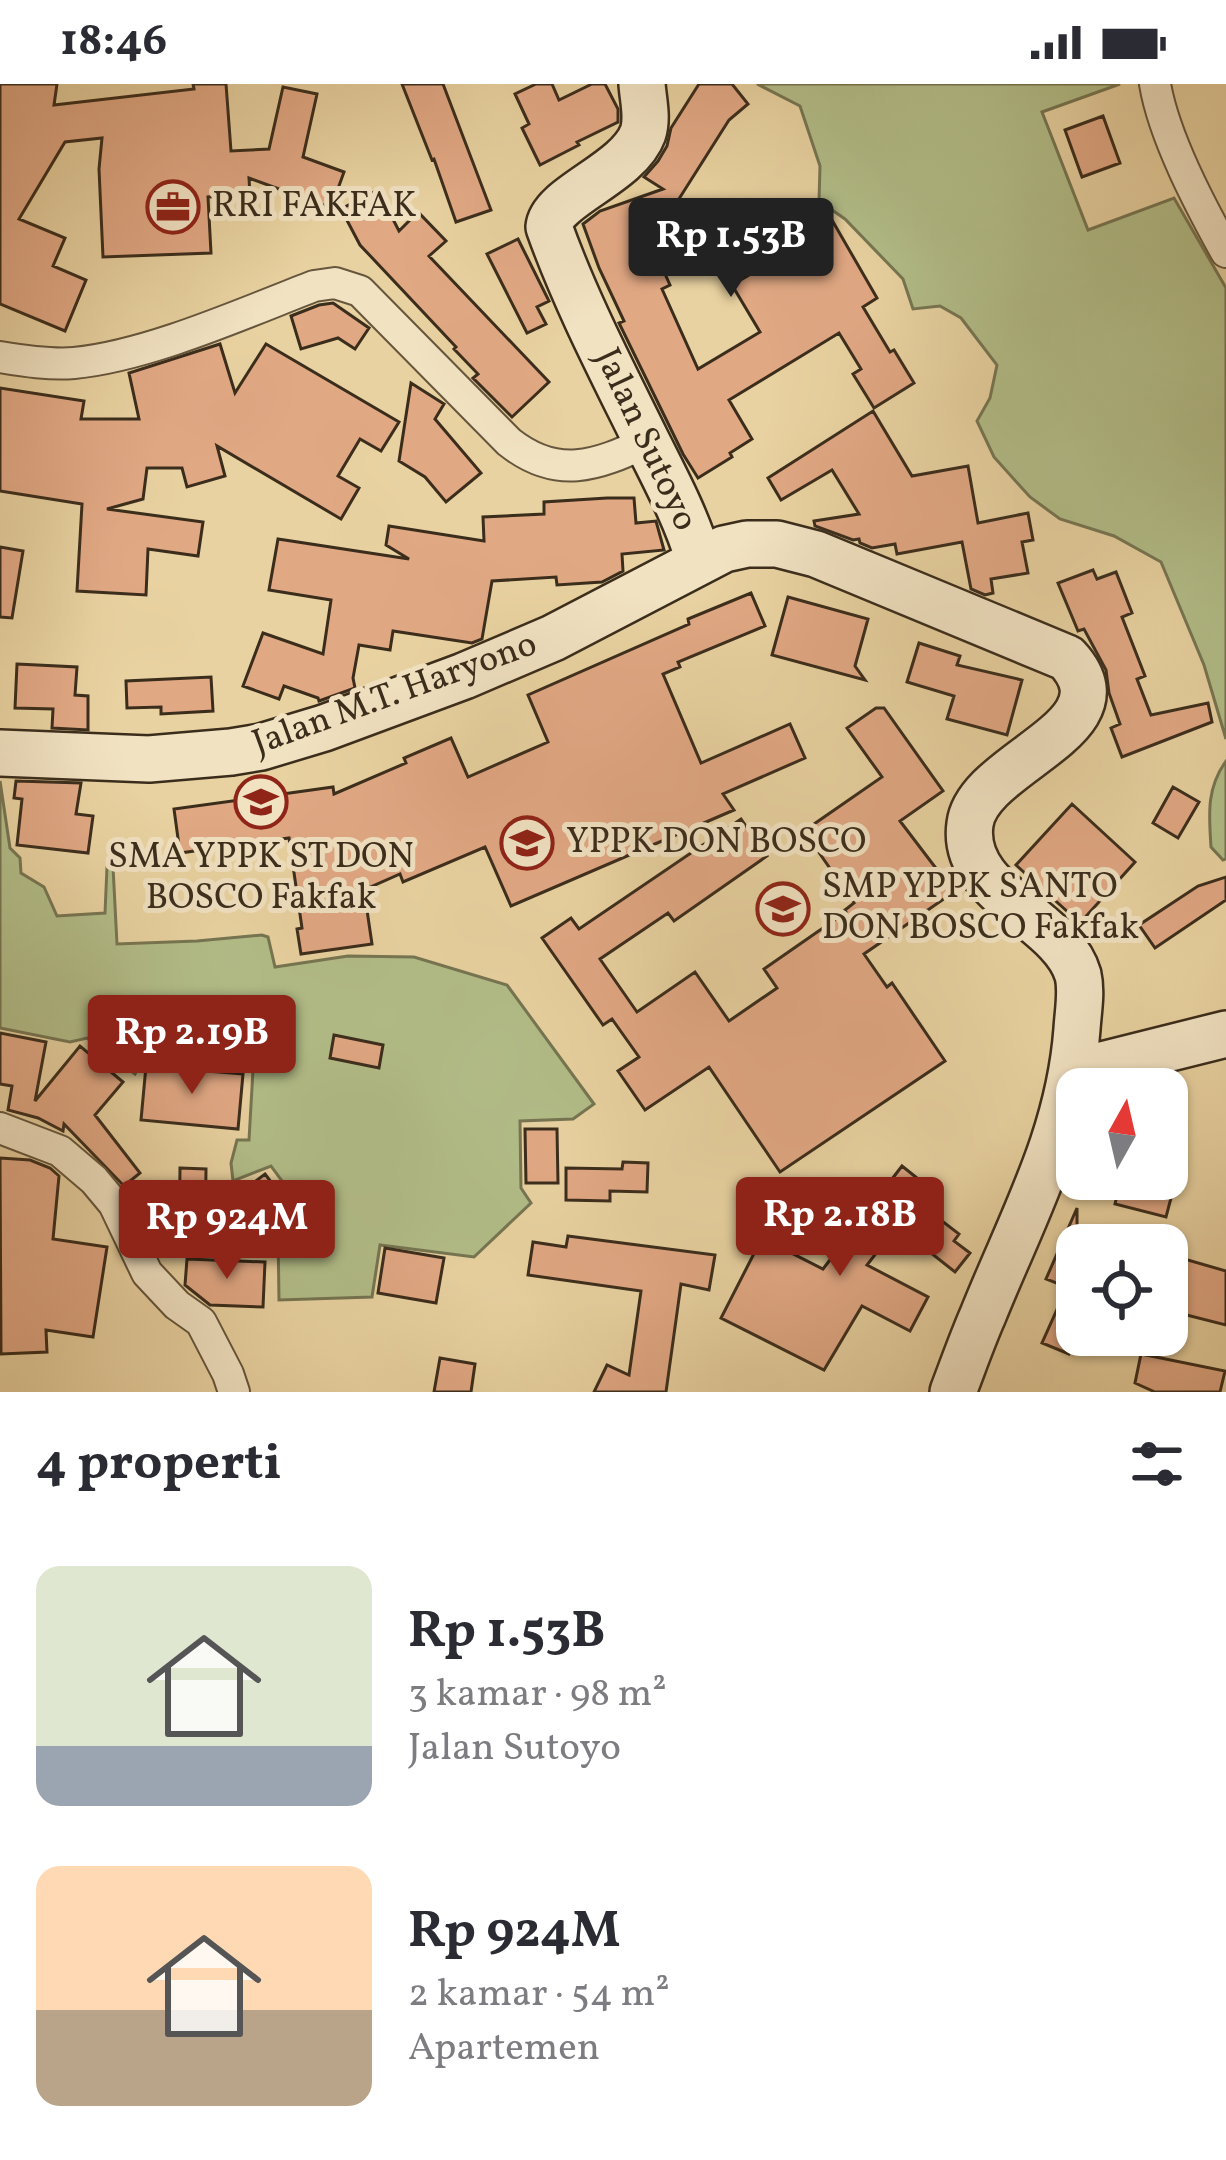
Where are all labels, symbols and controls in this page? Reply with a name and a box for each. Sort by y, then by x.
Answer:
text: 18:46 [60,11,167,74]
office icon: RRI FAKFAK [145,179,201,235]
place label: RRI FAKFAK [212,182,417,232]
pin: Rp 1.53B [607,198,855,300]
text: Rp 1.53B [656,210,806,264]
street label: Jalan Sutoyo [581,340,709,540]
street label: Jalan M.T. Haryono [246,620,544,770]
school or university icon: SMA YPPK ST DON BOSCO Fakfak [233,774,289,830]
school or university icon: YPPK DON BOSCO [499,815,555,871]
place label: YPPK DON BOSCO [566,818,866,868]
place label: SMA YPPK ST DON BOSCO Fakfak [108,833,414,924]
place label: SMP YPPK SANTO DON BOSCO Fakfak [822,863,1139,954]
school or university icon: SMP YPPK SANTO DON BOSCO Fakfak [755,881,811,937]
pin: Rp 2.19B [68,995,316,1097]
text: Rp 2.19B [115,1007,269,1061]
north arrow [1056,1068,1188,1200]
map controls [1056,1068,1188,1356]
pin: Rp 2.18B [716,1177,964,1279]
pin: Rp 924M [116,1180,338,1282]
text: Rp 2.18B [763,1189,917,1243]
text: Rp 924M [146,1192,308,1246]
button: locate [1056,1224,1188,1356]
text: 4 properti [36,1429,282,1500]
icon: filters [1124,1431,1190,1497]
text: Rp 1.53B [408,1597,605,1668]
icon: home [132,1614,276,1758]
text: 3 kamar · 98 m² [408,1668,667,1722]
text: Jalan Sutoyo [408,1722,621,1776]
text: Rp 924M [408,1897,620,1968]
icon: home [132,1914,276,2058]
text: 2 kamar · 54 m² [408,1968,670,2022]
text: Apartemen [408,2022,600,2076]

